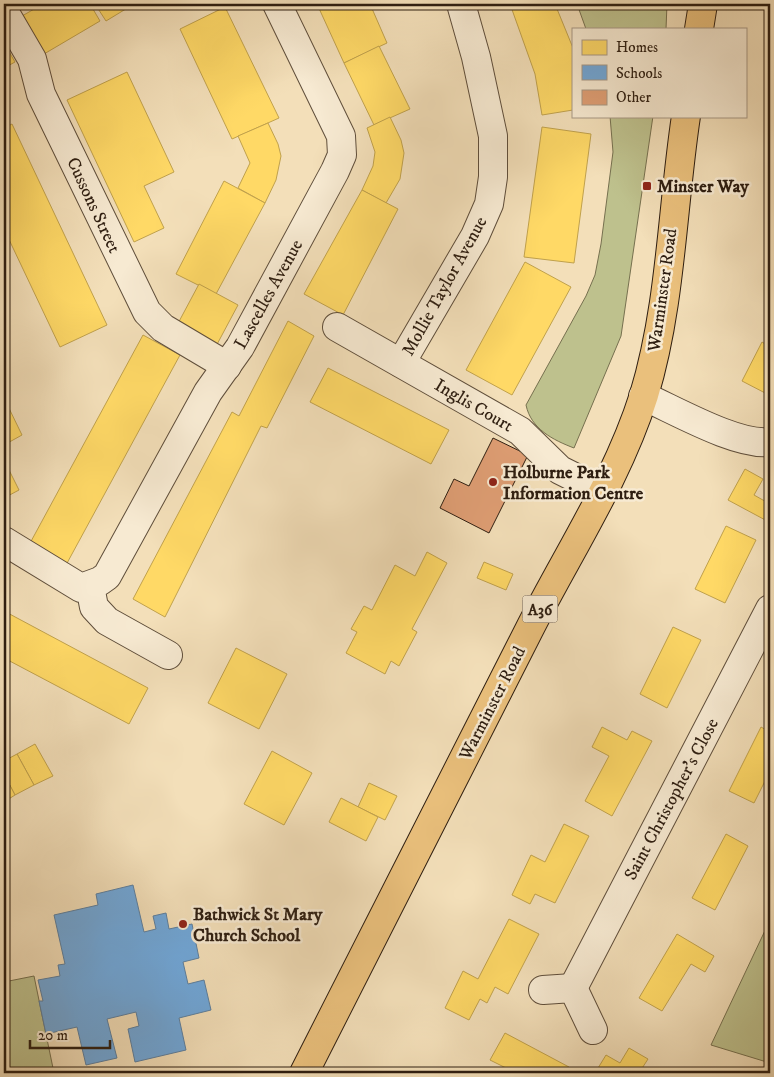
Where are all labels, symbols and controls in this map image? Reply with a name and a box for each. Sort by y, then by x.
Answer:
legend [572,28,746,118]
text: Homes [616,38,658,57]
text: Schools [616,64,662,83]
text: Other [616,88,651,107]
street label: Cussons Street [61,154,125,257]
place label: Minster Way [657,176,749,198]
marker: Minster Way [641,180,653,192]
street label: Mollie Taylor Avenue [397,213,492,360]
street label: Warminster Road [643,227,683,354]
street label: Lascelles Avenue [230,236,308,353]
street label: Inglis Court [430,374,517,437]
place label: Holburne Park Information Centre [503,462,644,505]
marker: Holburne Park Information Centre [487,476,499,488]
road number: A36 [522,596,558,622]
street label: Warminster Road [454,643,531,765]
street label: Saint Christopher's Close [620,715,724,884]
place label: Bathwick St Mary Church School [193,904,323,947]
marker: Bathwick St Mary Church School [177,918,189,930]
scale bar [30,1017,110,1049]
text: 20 m [38,1026,68,1045]

